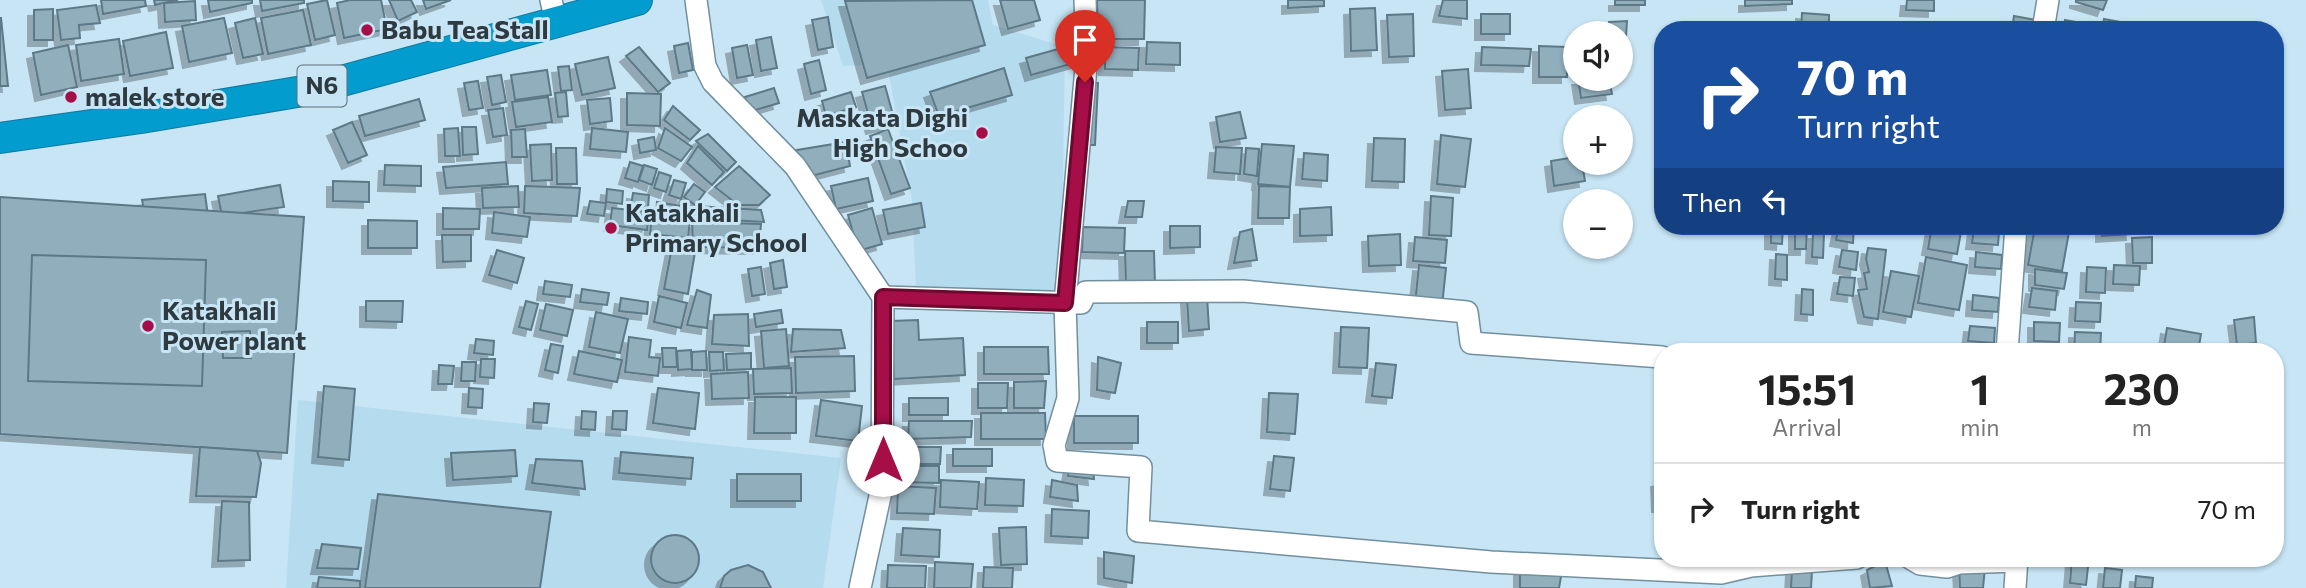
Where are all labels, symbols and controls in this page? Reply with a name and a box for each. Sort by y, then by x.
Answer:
pin [1055,10,1115,82]
place label: Babu Tea Stall [381,13,549,44]
icon: arrive [1066,21,1104,59]
map controls [1563,21,1633,259]
button: sound [1563,21,1633,91]
marker: Babu Tea Stall [359,22,375,38]
text: 70 m [1797,45,1908,105]
icon: right [1682,49,1773,140]
road number: N6 [298,66,346,106]
place label: malek store [85,80,224,111]
marker: malek store [63,89,79,105]
place label: Maskata Dighi High Schoo [796,101,968,162]
button: + [1563,105,1633,175]
text: Turn right [1797,105,1940,145]
marker: Maskata Dighi High Schoo [974,125,990,141]
icon: left [1756,182,1794,220]
text: Then [1682,186,1742,217]
button: − [1563,189,1633,259]
place label: Katakhali Primary School [625,196,808,257]
marker: Katakhali Primary School [603,220,619,236]
place label: Katakhali Power plant [162,294,306,355]
marker: Katakhali Power plant [140,318,156,334]
text: 15:51 [1758,362,1856,414]
text: 1 [1970,362,1989,414]
text: 230 [2104,362,2180,414]
text: Arrival [1772,413,1842,441]
text: min [1960,413,1999,441]
text: m [2132,413,2152,441]
position arrow [846,423,920,497]
icon: right [1682,490,1720,528]
text: Turn right [1741,493,1860,524]
text: 70 m [2198,493,2256,524]

